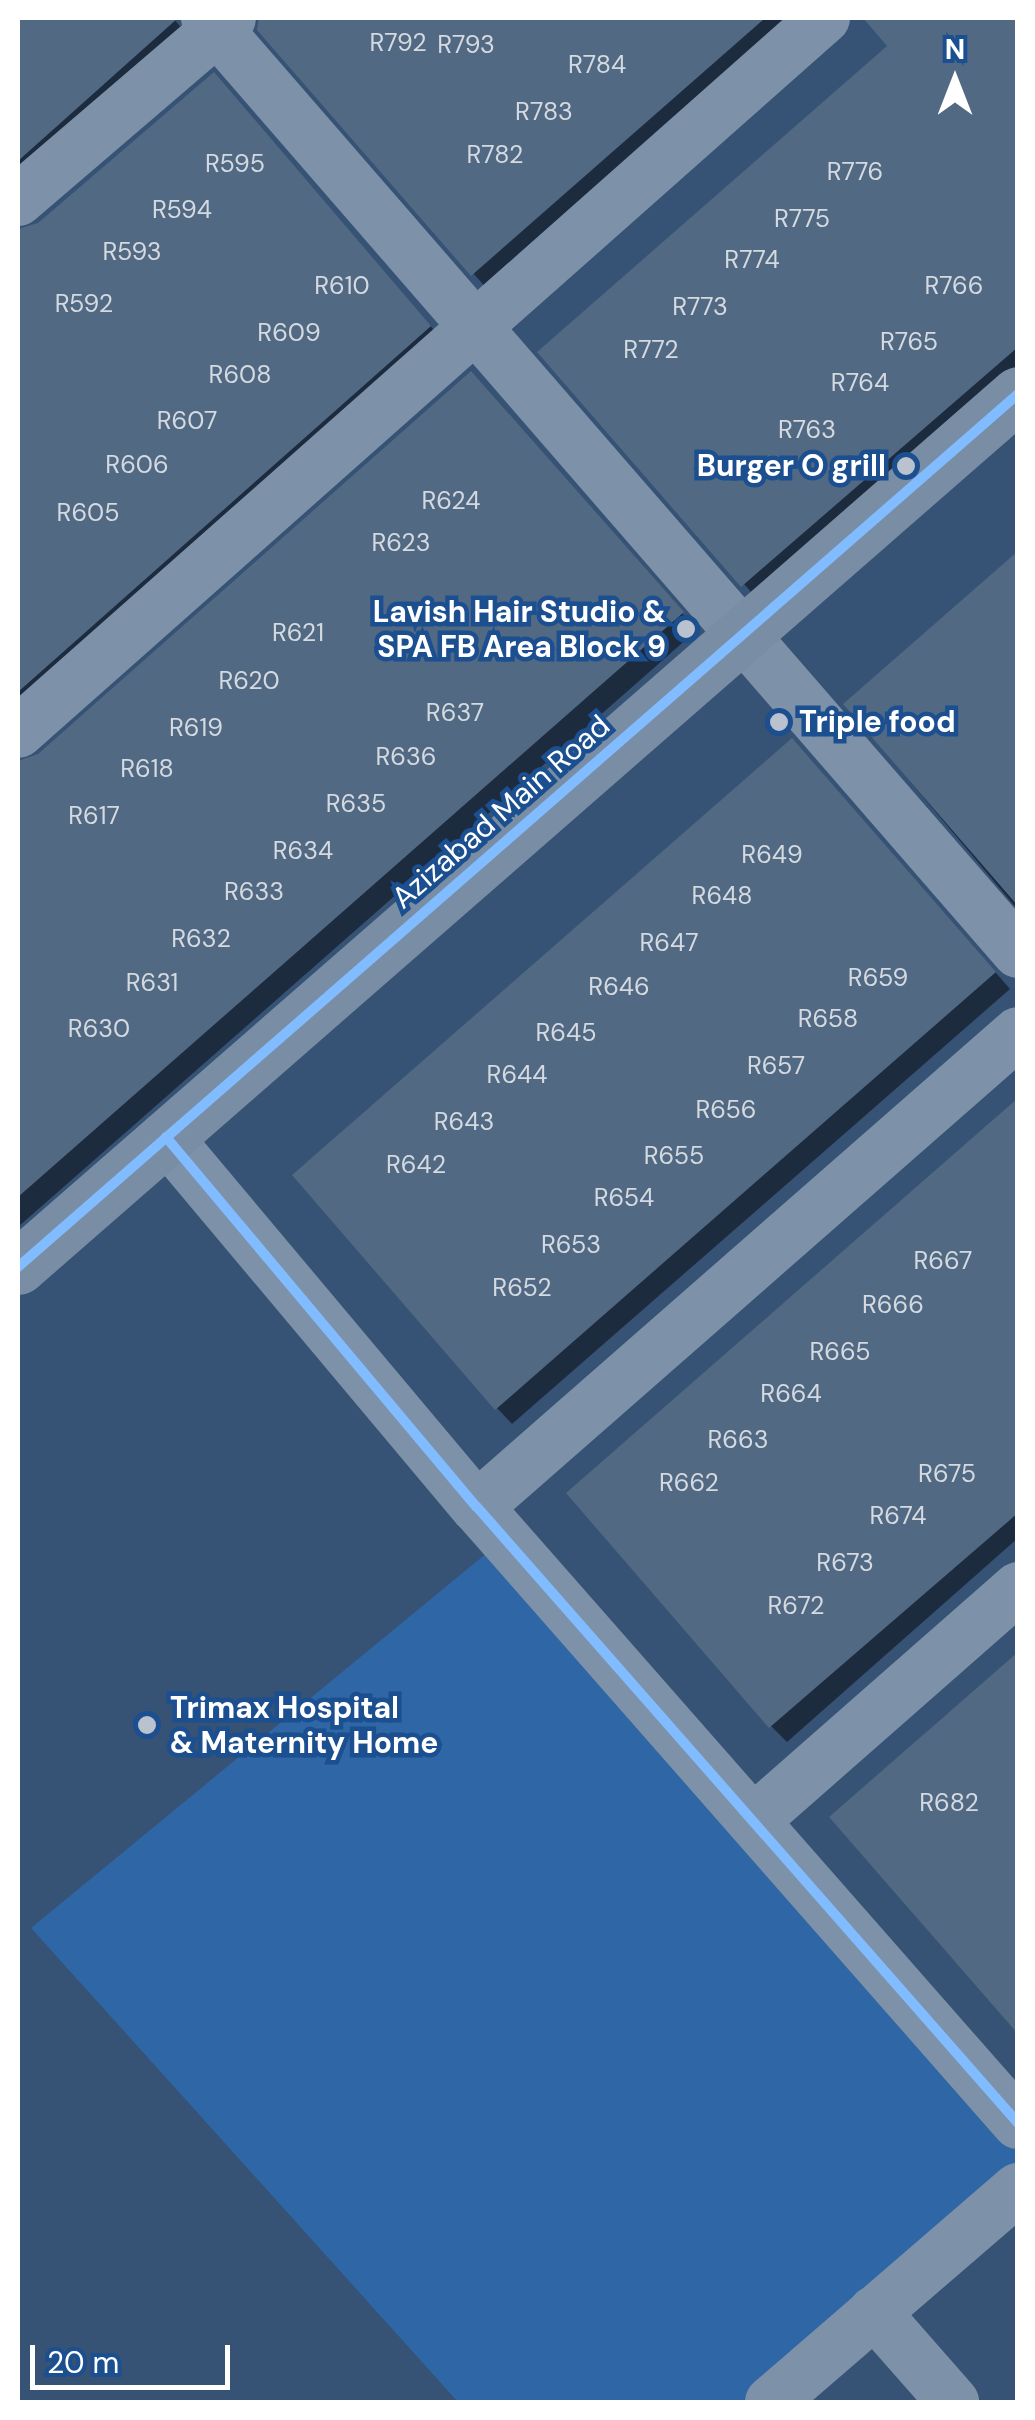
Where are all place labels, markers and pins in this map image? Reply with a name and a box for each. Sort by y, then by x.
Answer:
place label: Burger O grill [697,448,886,484]
marker: Burger O grill [895,455,917,477]
place label: Lavish Hair Studio & SPA FB Area Block 9 [373,594,666,664]
marker: Lavish Hair Studio & SPA FB Area Block 9 [675,618,697,640]
place label: Triple food [799,704,956,740]
marker: Triple food [768,711,790,733]
place label: Trimax Hospital & Maternity Home [170,1690,438,1760]
marker: Trimax Hospital & Maternity Home [134,1712,160,1738]

